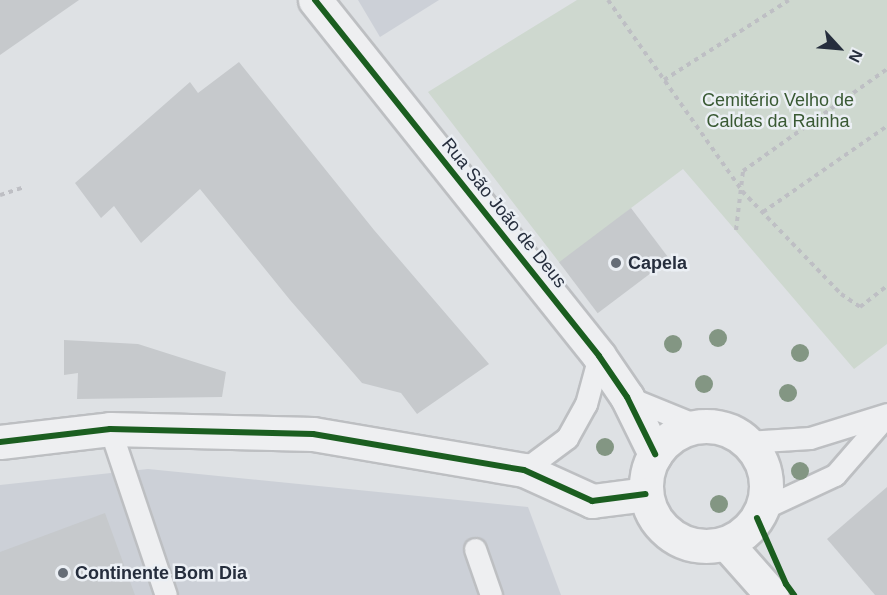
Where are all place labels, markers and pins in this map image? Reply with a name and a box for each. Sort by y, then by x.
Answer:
place label: Capela [628,252,687,274]
marker: Capela [609,256,623,270]
place label: Continente Bom Dia [75,562,247,584]
marker: Continente Bom Dia [56,566,70,580]

